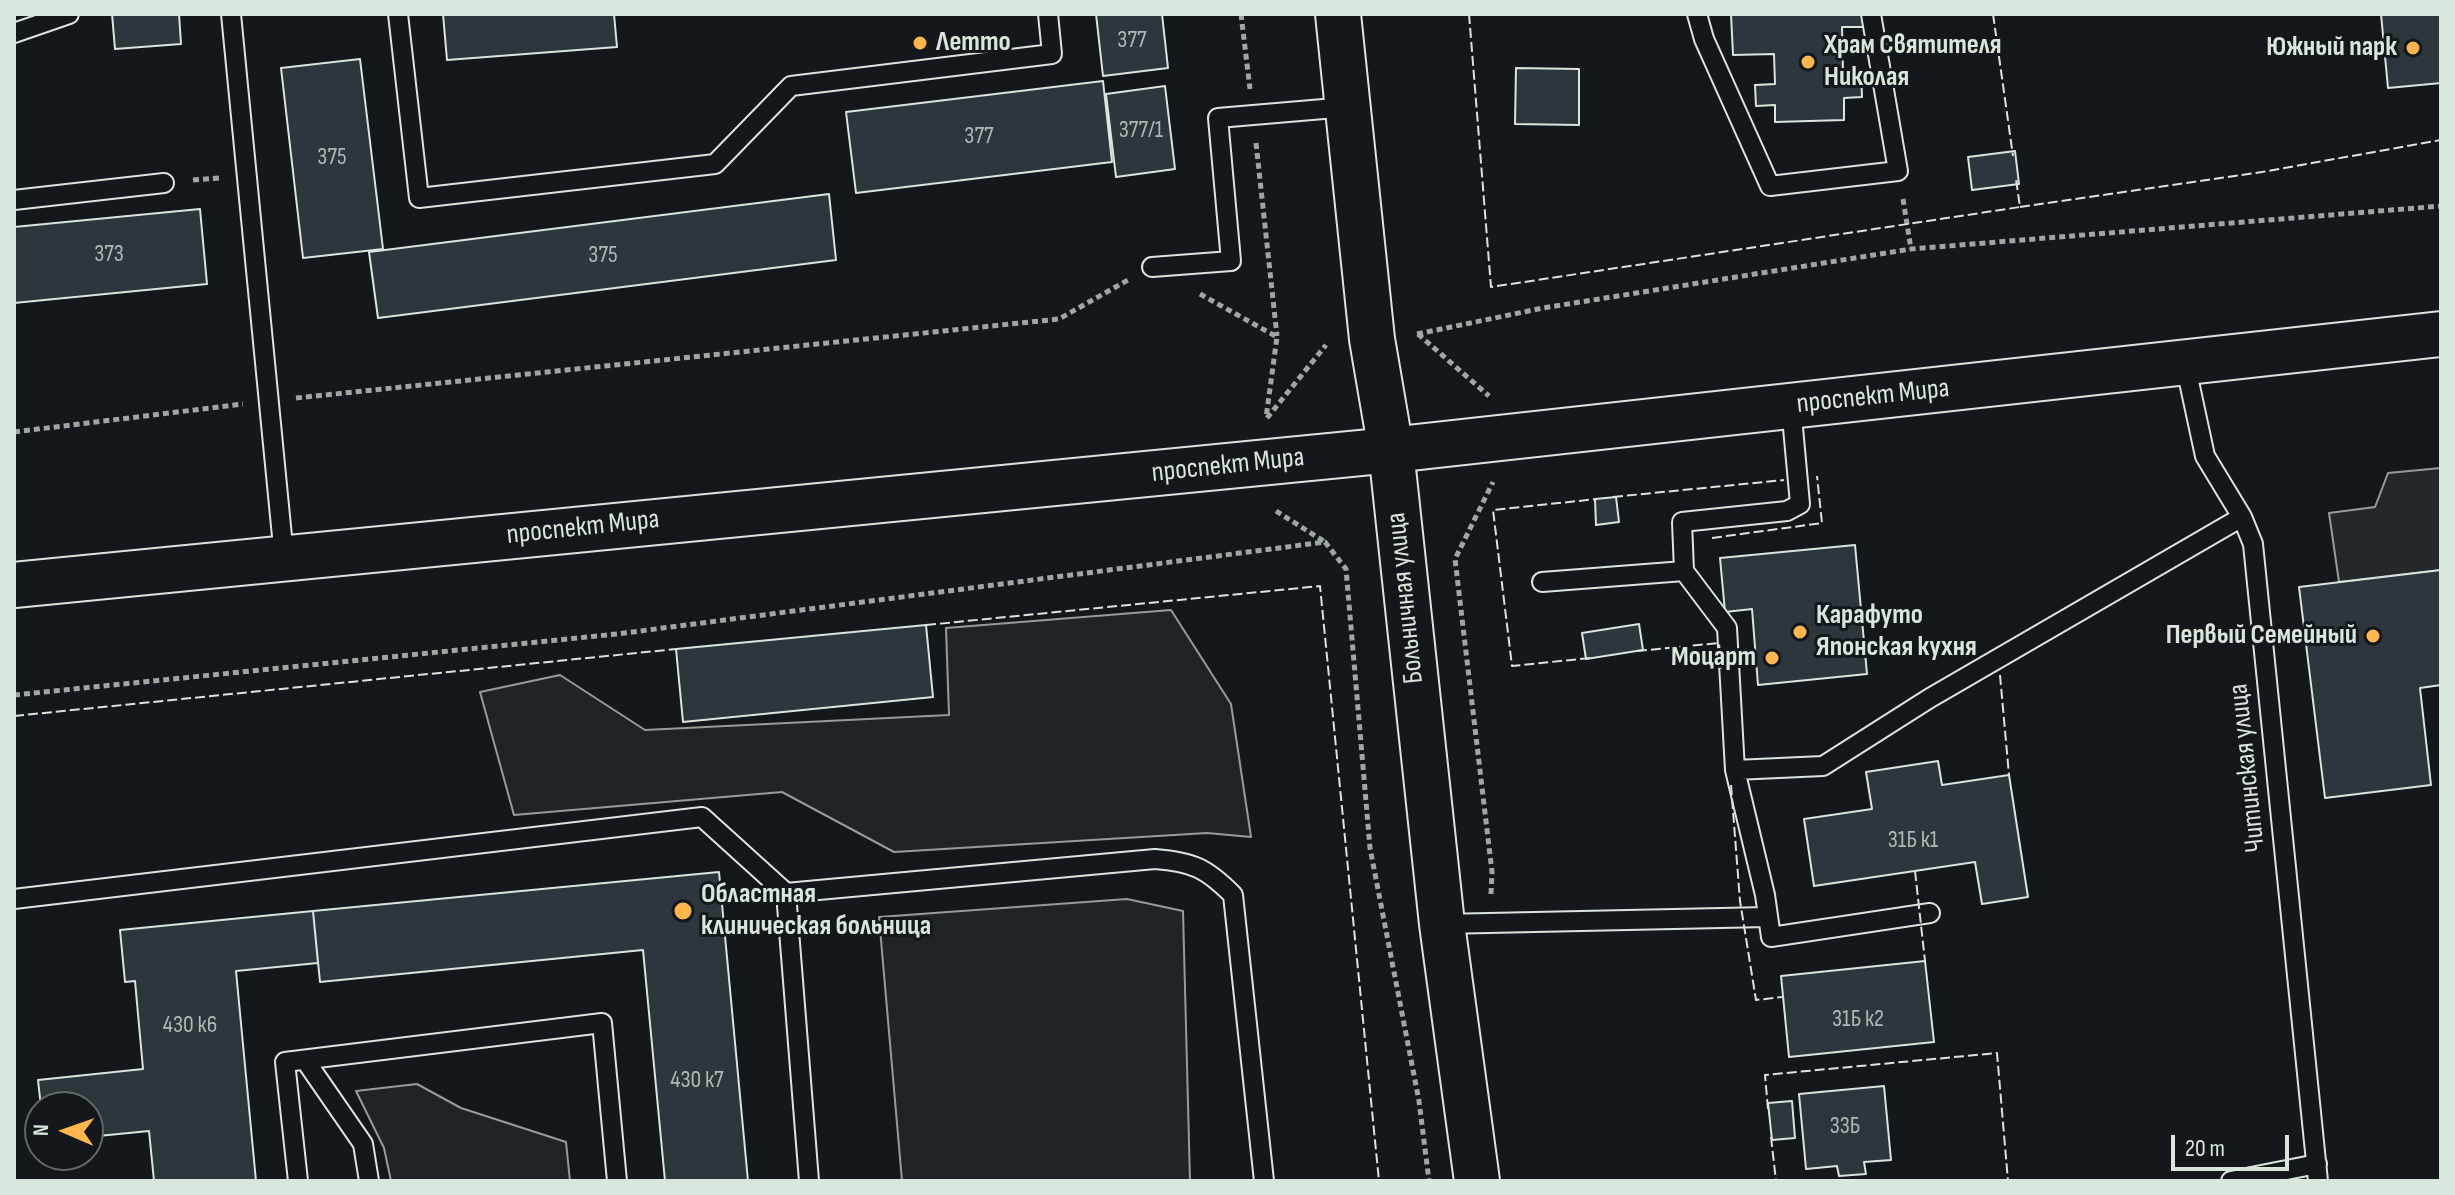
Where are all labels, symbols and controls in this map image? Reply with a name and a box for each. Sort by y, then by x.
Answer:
place label: Летто [936,26,1011,60]
house number: 377 [1117,27,1147,55]
place label: Храм Святителя Николая [1824,29,2002,95]
place label: Южный парк [2266,31,2397,65]
marker: Летто [911,34,929,52]
marker: Южный парк [2404,39,2422,57]
marker: Храм Святителя Николая [1799,53,1817,71]
house number: 377/1 [1119,117,1163,145]
house number: 377 [964,123,994,151]
house number: 375 [317,144,347,172]
house number: 373 [94,241,124,269]
house number: 375 [588,242,618,270]
street label: проспект Мира [1795,372,1951,422]
street label: проспект Мира [1150,441,1306,491]
street label: проспект Мира [505,503,661,553]
street label: Больничная улица [1380,511,1432,685]
place label: Карафуто Японская кухня [1816,599,1977,665]
place label: Первый Семейный [2166,619,2357,653]
marker: Карафуто Японская кухня [1791,623,1809,641]
marker: Первый Семейный [2364,627,2382,645]
place label: Моцарт [1671,641,1756,675]
marker: Моцарт [1763,649,1781,667]
street label: Читинская улица [2222,682,2274,854]
house number: 31Б к1 [1888,827,1938,855]
place label: Областная клиническая больница [701,878,931,944]
marker: Областная клиническая больница [672,900,694,922]
house number: 31Б к2 [1832,1006,1884,1034]
house number: 430 к6 [163,1012,217,1040]
house number: 430 к7 [670,1067,724,1095]
north arrow [24,1091,104,1171]
house number: 33Б [1830,1113,1860,1141]
scale bar [2175,1119,2293,1169]
text: N [28,1124,55,1137]
text: 20 m [2185,1134,2225,1163]

